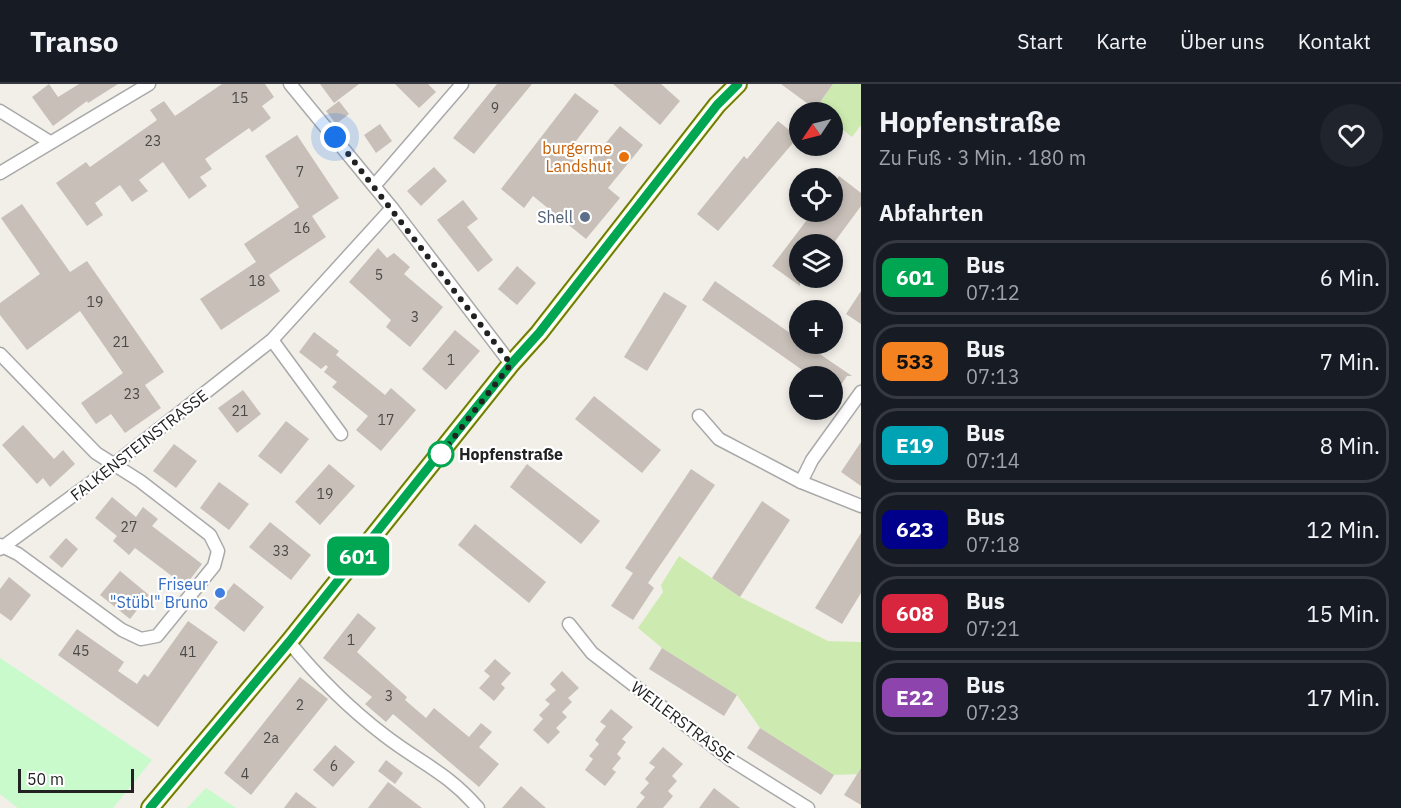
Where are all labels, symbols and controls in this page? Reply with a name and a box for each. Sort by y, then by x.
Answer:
text: Transo [30,23,119,60]
text: Start [1017,27,1063,55]
text: Karte [1096,27,1147,55]
text: Über uns [1180,27,1265,55]
text: Kontakt [1298,27,1371,55]
house number: 15 [232,89,248,107]
house number: 9 [491,99,499,117]
north arrow [789,102,843,156]
map controls [789,102,843,420]
text: Hopfenstraße [879,103,1061,140]
button: heart [1320,104,1383,167]
your location [320,122,350,152]
house number: 23 [145,132,161,150]
place label: burgerme Landshut [542,138,612,176]
text: Zu Fuß · 3 Min. · 180 m [879,144,1086,171]
marker: burgerme Landshut [617,150,631,164]
house number: 7 [296,163,304,181]
button: locate [789,168,843,222]
text: Abfahrten [879,198,984,227]
place label: Shell [537,207,573,227]
marker: Shell [578,210,592,224]
house number: 16 [294,219,310,237]
button: layers [789,234,843,288]
text: Bus [966,250,1005,279]
text: 601 [896,263,934,291]
text: 6 Min. [1320,263,1380,292]
house number: 5 [375,266,383,284]
house number: 18 [249,272,265,290]
text: 07:12 [966,279,1020,306]
house number: 19 [87,293,103,311]
button: + [789,300,843,354]
house number: 3 [411,308,419,326]
house number: 21 [113,333,129,351]
text: Bus [966,334,1005,363]
text: 533 [896,347,934,375]
text: 7 Min. [1320,347,1380,376]
house number: 1 [447,351,455,369]
text: 07:13 [966,363,1020,390]
button: − [789,366,843,420]
street label: FALKENSTEINSTRASSE [66,385,212,505]
house number: 23 [124,385,140,403]
house number: 21 [232,402,248,420]
house number: 17 [378,411,394,429]
text: Bus [966,418,1005,447]
text: E19 [896,431,934,459]
text: 8 Min. [1320,431,1380,460]
marker: Hopfenstraße [428,441,454,467]
place label: Hopfenstraße [459,444,563,464]
text: 07:14 [966,447,1020,474]
house number: 19 [317,485,333,503]
text: Bus [966,502,1005,531]
text: 623 [896,515,934,543]
text: 12 Min. [1307,515,1380,544]
house number: 27 [121,518,137,536]
text: 07:18 [966,531,1020,558]
line badge: 601 [324,536,392,576]
house number: 33 [273,542,289,560]
text: 601 [339,542,377,570]
place label: Friseur "Stübl" Bruno [110,574,208,612]
marker: Friseur "Stübl" Bruno [213,586,227,600]
text: Bus [966,586,1005,615]
text: 608 [896,599,934,627]
text: 15 Min. [1307,599,1380,628]
text: 07:21 [966,615,1020,642]
house number: 1 [347,631,355,649]
house number: 45 [73,642,89,660]
house number: 41 [180,643,196,661]
text: Bus [966,670,1005,699]
street label: WEILERSTRASSE [627,677,739,767]
text: E22 [896,683,934,711]
text: 17 Min. [1307,683,1380,712]
house number: 3 [385,687,393,705]
house number: 2 [296,696,304,714]
text: 07:23 [966,699,1020,726]
house number: 2a [263,729,279,747]
house number: 6 [330,757,338,775]
house number: 4 [241,765,249,783]
scale bar [18,766,134,794]
text: 50 m [27,769,64,789]

